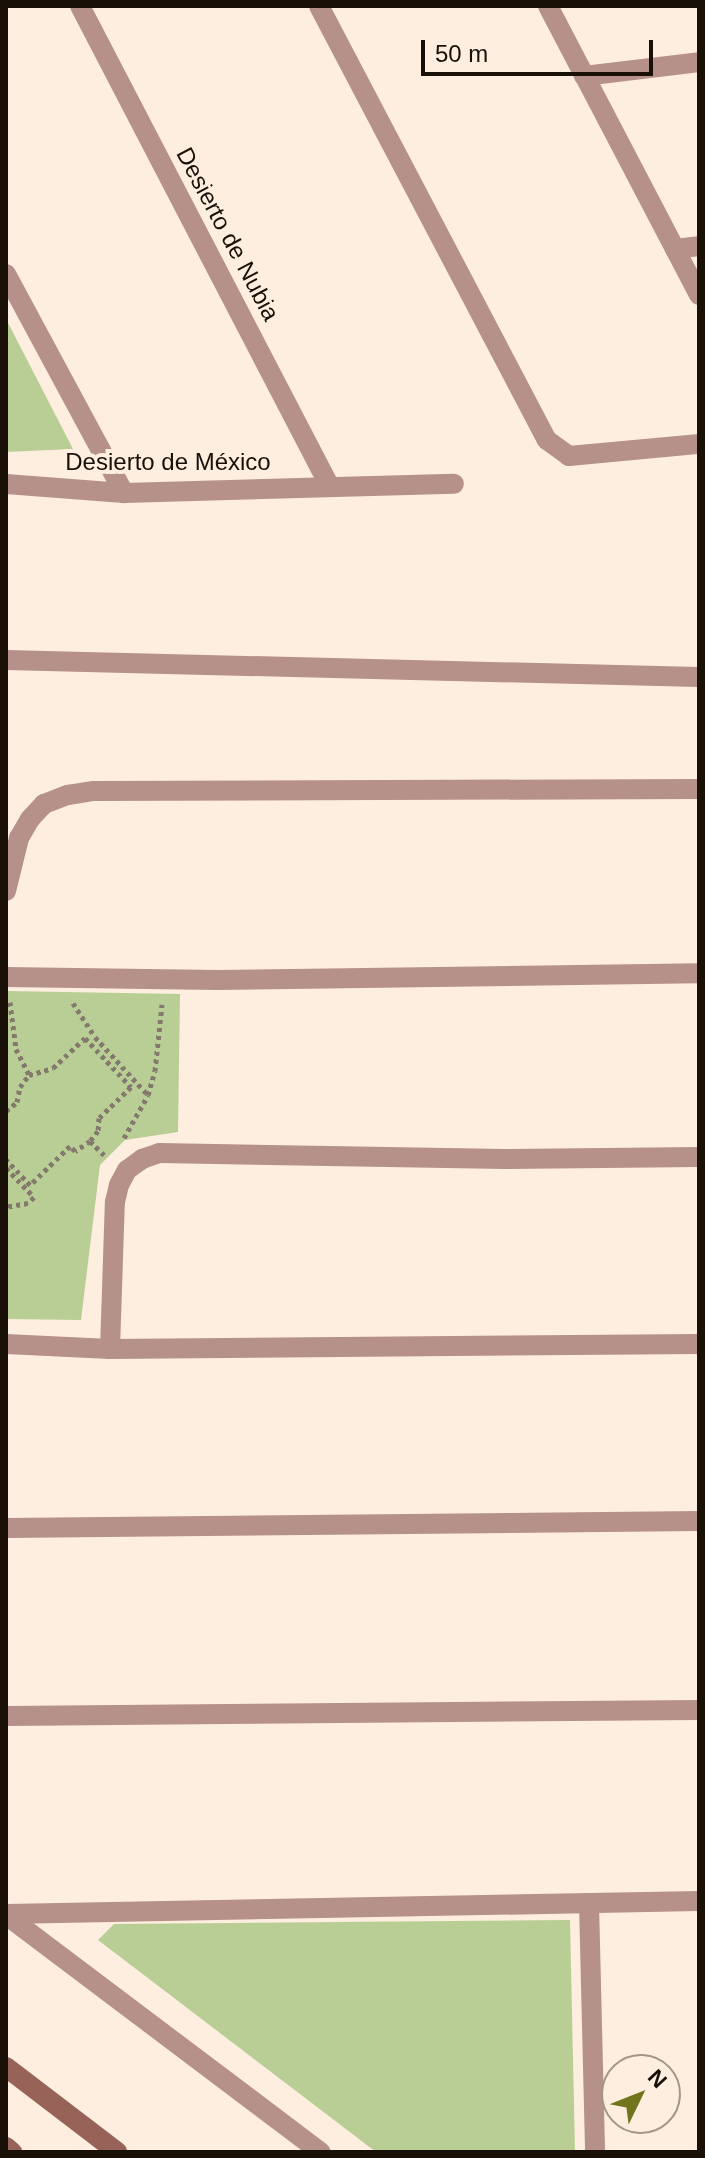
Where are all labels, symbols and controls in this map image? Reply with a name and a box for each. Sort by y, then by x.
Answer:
scale bar [425,24,657,74]
text: 50 m [435,40,488,67]
street label: Desierto de Nubia [170,142,286,326]
street label: Desierto de México [65,448,271,476]
north arrow [601,2054,681,2134]
text: N [643,2064,672,2093]

